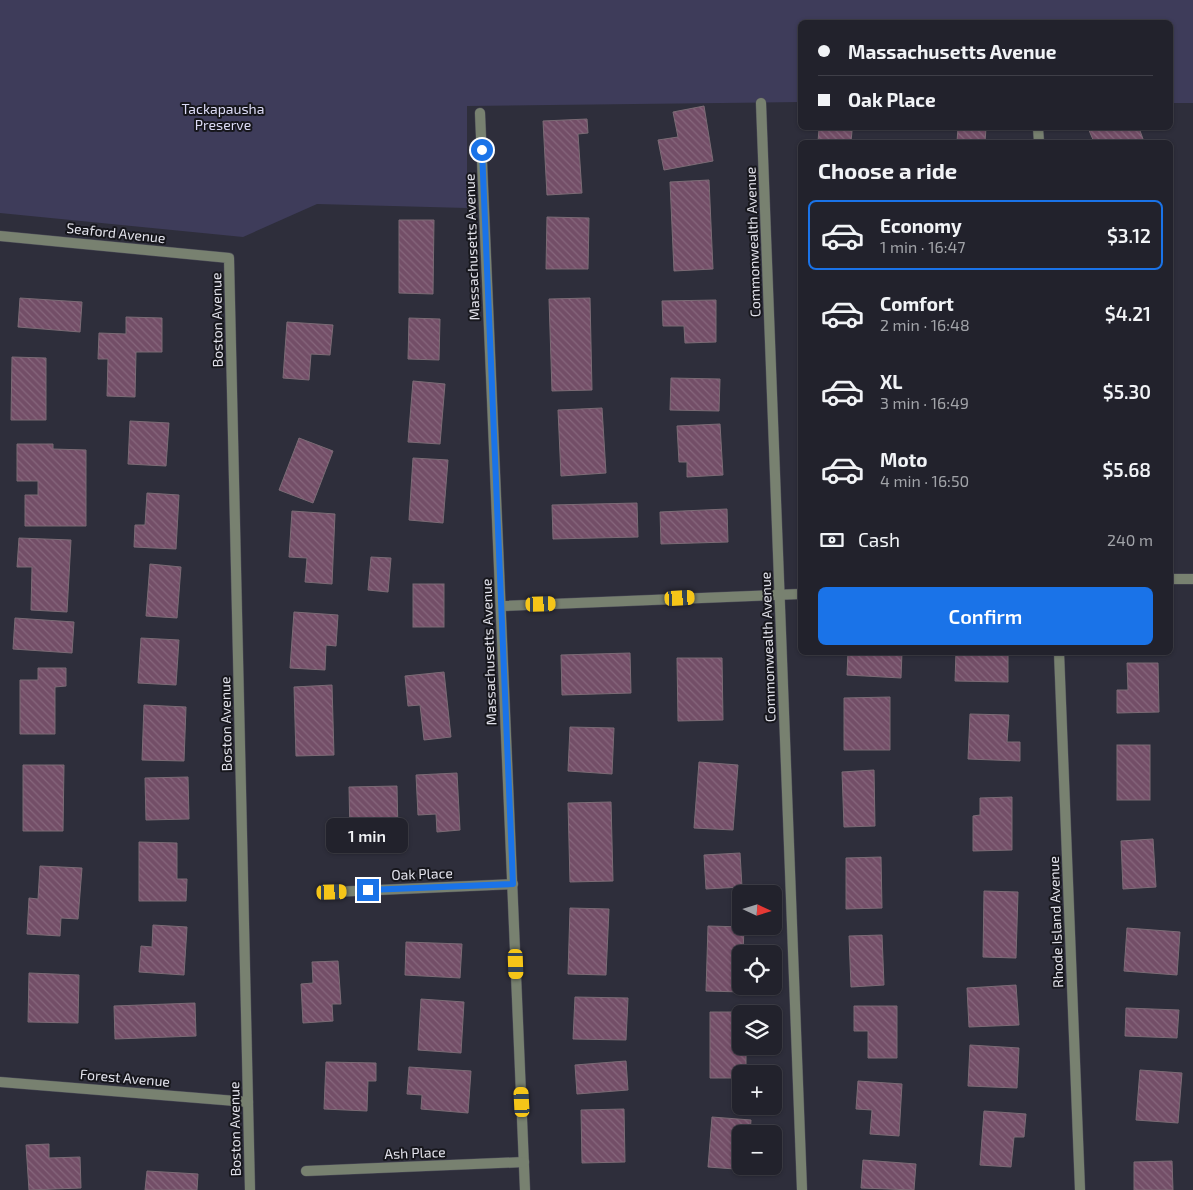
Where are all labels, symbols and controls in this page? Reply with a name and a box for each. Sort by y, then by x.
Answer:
text: Massachusetts Avenue [848,40,1056,63]
text: Oak Place [848,88,936,111]
park label: Tackapausha Preserve [182,100,264,133]
route start [471,139,493,161]
text: Choose a ride [818,157,957,183]
street label: Commonwealth Avenue [741,167,764,318]
street label: Massachusetts Avenue [460,173,483,321]
icon: car [820,213,865,258]
text: Economy [880,214,962,237]
street label: Seaford Avenue [66,219,166,246]
text: $3.12 [1107,224,1151,247]
text: 1 min · 16:47 [880,237,965,256]
street label: Boston Avenue [207,272,226,368]
icon: car [820,291,865,336]
text: Comfort [880,292,954,315]
text: $4.21 [1105,302,1151,325]
text: 2 min · 16:48 [880,315,970,334]
icon: car [820,369,865,414]
text: XL [880,370,902,393]
text: $5.30 [1103,380,1151,403]
text: 3 min · 16:49 [880,393,969,412]
icon: car [820,447,865,492]
text: Moto [880,448,928,471]
text: $5.68 [1102,458,1151,481]
text: 4 min · 16:50 [880,471,969,490]
icon: cash [818,526,846,554]
text: Cash [858,528,900,551]
text: 240 m [1107,530,1153,549]
street label: Commonwealth Avenue [756,572,779,723]
street label: Massachusetts Avenue [477,578,500,726]
button: Confirm [818,587,1153,645]
car [664,590,695,606]
car [525,596,556,612]
street label: Boston Avenue [216,676,235,772]
callout: 1 min [327,818,409,852]
text: 1 min [348,826,386,845]
street label: Rhode Island Avenue [1045,856,1066,988]
street label: Oak Place [391,864,453,883]
route end [357,879,379,901]
car [316,884,347,900]
north arrow [732,885,782,935]
map controls [732,885,782,1175]
button: locate [732,945,782,995]
car [507,949,524,979]
button: layers [732,1005,782,1055]
street label: Forest Avenue [79,1065,171,1090]
button: + [732,1065,782,1115]
street label: Boston Avenue [225,1081,244,1177]
car [513,1087,530,1117]
button: − [732,1125,782,1175]
street label: Ash Place [384,1143,446,1162]

